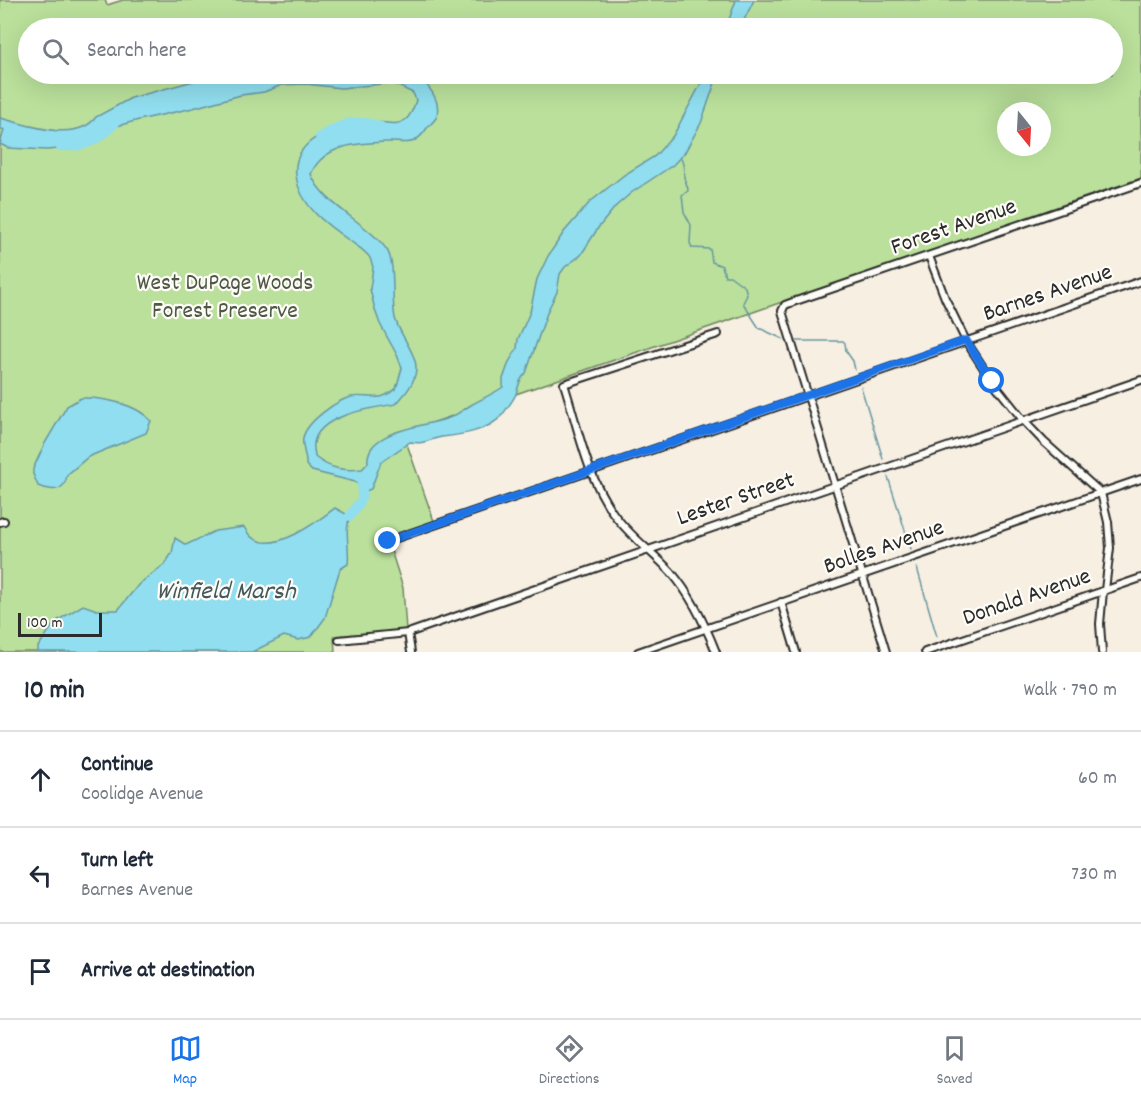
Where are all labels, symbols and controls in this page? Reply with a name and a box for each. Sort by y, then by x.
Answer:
search box [18,18,1123,84]
icon: search [39,35,72,68]
text: Search here [87,36,186,67]
north arrow [997,102,1051,156]
street label: Forest Avenue [887,191,1021,265]
street label: Barnes Avenue [979,256,1117,332]
park label: West DuPage Woods Forest Preserve [137,267,313,329]
route start [978,367,1004,393]
street label: Lester Street [672,464,800,536]
street label: Bolles Avenue [819,512,949,584]
route end [374,527,400,553]
street label: Donald Avenue [958,560,1096,636]
water label: Winfield Marsh [156,574,297,611]
scale bar [18,610,102,638]
text: 100 m [27,612,63,635]
text: 10 min [24,673,84,710]
text: Walk · 790 m [1023,677,1117,705]
text: Continue [81,750,153,781]
icon: ahead [24,763,57,796]
text: 60 m [1078,765,1117,793]
text: Coolidge Avenue [81,781,203,809]
text: Turn left [81,846,153,877]
icon: left [24,859,57,892]
text: 730 m [1071,861,1117,889]
text: Barnes Avenue [81,877,193,905]
icon: arrive [24,955,57,988]
text: Arrive at destination [81,956,255,987]
tab: Map [169,1032,202,1091]
tab: Directions [539,1032,599,1091]
tab: Saved [937,1032,972,1091]

